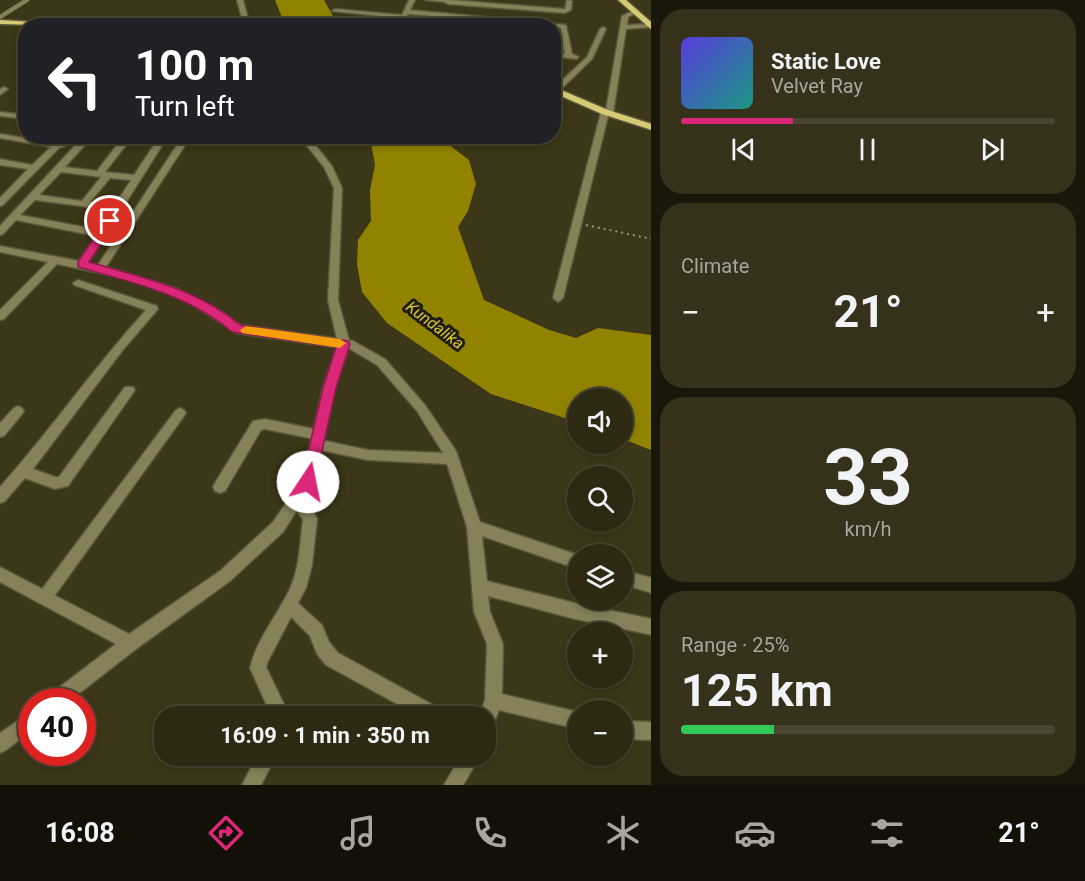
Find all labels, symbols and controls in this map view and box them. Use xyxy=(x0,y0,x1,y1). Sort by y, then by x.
text: 100 m xyxy=(135,41,254,90)
icon: left xyxy=(36,42,114,120)
text: Static Love xyxy=(771,49,881,74)
text: Velvet Ray xyxy=(771,74,863,98)
text: Turn left xyxy=(135,91,235,123)
icon: previous xyxy=(727,133,760,166)
icon: pause xyxy=(851,133,884,166)
icon: next xyxy=(976,133,1009,166)
pin xyxy=(84,195,135,246)
icon: arrive xyxy=(93,204,126,237)
text: Climate xyxy=(681,254,749,278)
text: 21° xyxy=(833,285,903,338)
text: − xyxy=(681,293,700,332)
text: + xyxy=(1036,293,1055,332)
water label: Kundalika xyxy=(402,297,468,353)
map controls xyxy=(567,388,633,766)
button: sound xyxy=(567,388,633,454)
text: 33 xyxy=(823,432,913,523)
position arrow xyxy=(276,450,340,514)
button: search xyxy=(567,466,633,532)
text: km/h xyxy=(845,517,891,541)
button: layers xyxy=(567,544,633,610)
button: + xyxy=(567,622,633,688)
text: Range · 25% xyxy=(681,633,789,657)
text: 125 km xyxy=(681,664,833,717)
speed limit sign: 40 xyxy=(18,688,96,766)
button: − xyxy=(567,700,633,766)
text: 16:09 · 1 min · 350 m xyxy=(220,723,430,748)
icon: directions xyxy=(205,812,247,854)
icon: music xyxy=(337,812,379,854)
icon: phone xyxy=(469,812,511,854)
icon: climate xyxy=(602,812,644,854)
icon: car xyxy=(734,812,776,854)
icon: filters xyxy=(866,812,908,854)
text: 16:08 xyxy=(45,817,115,849)
text: 21° xyxy=(998,817,1040,849)

